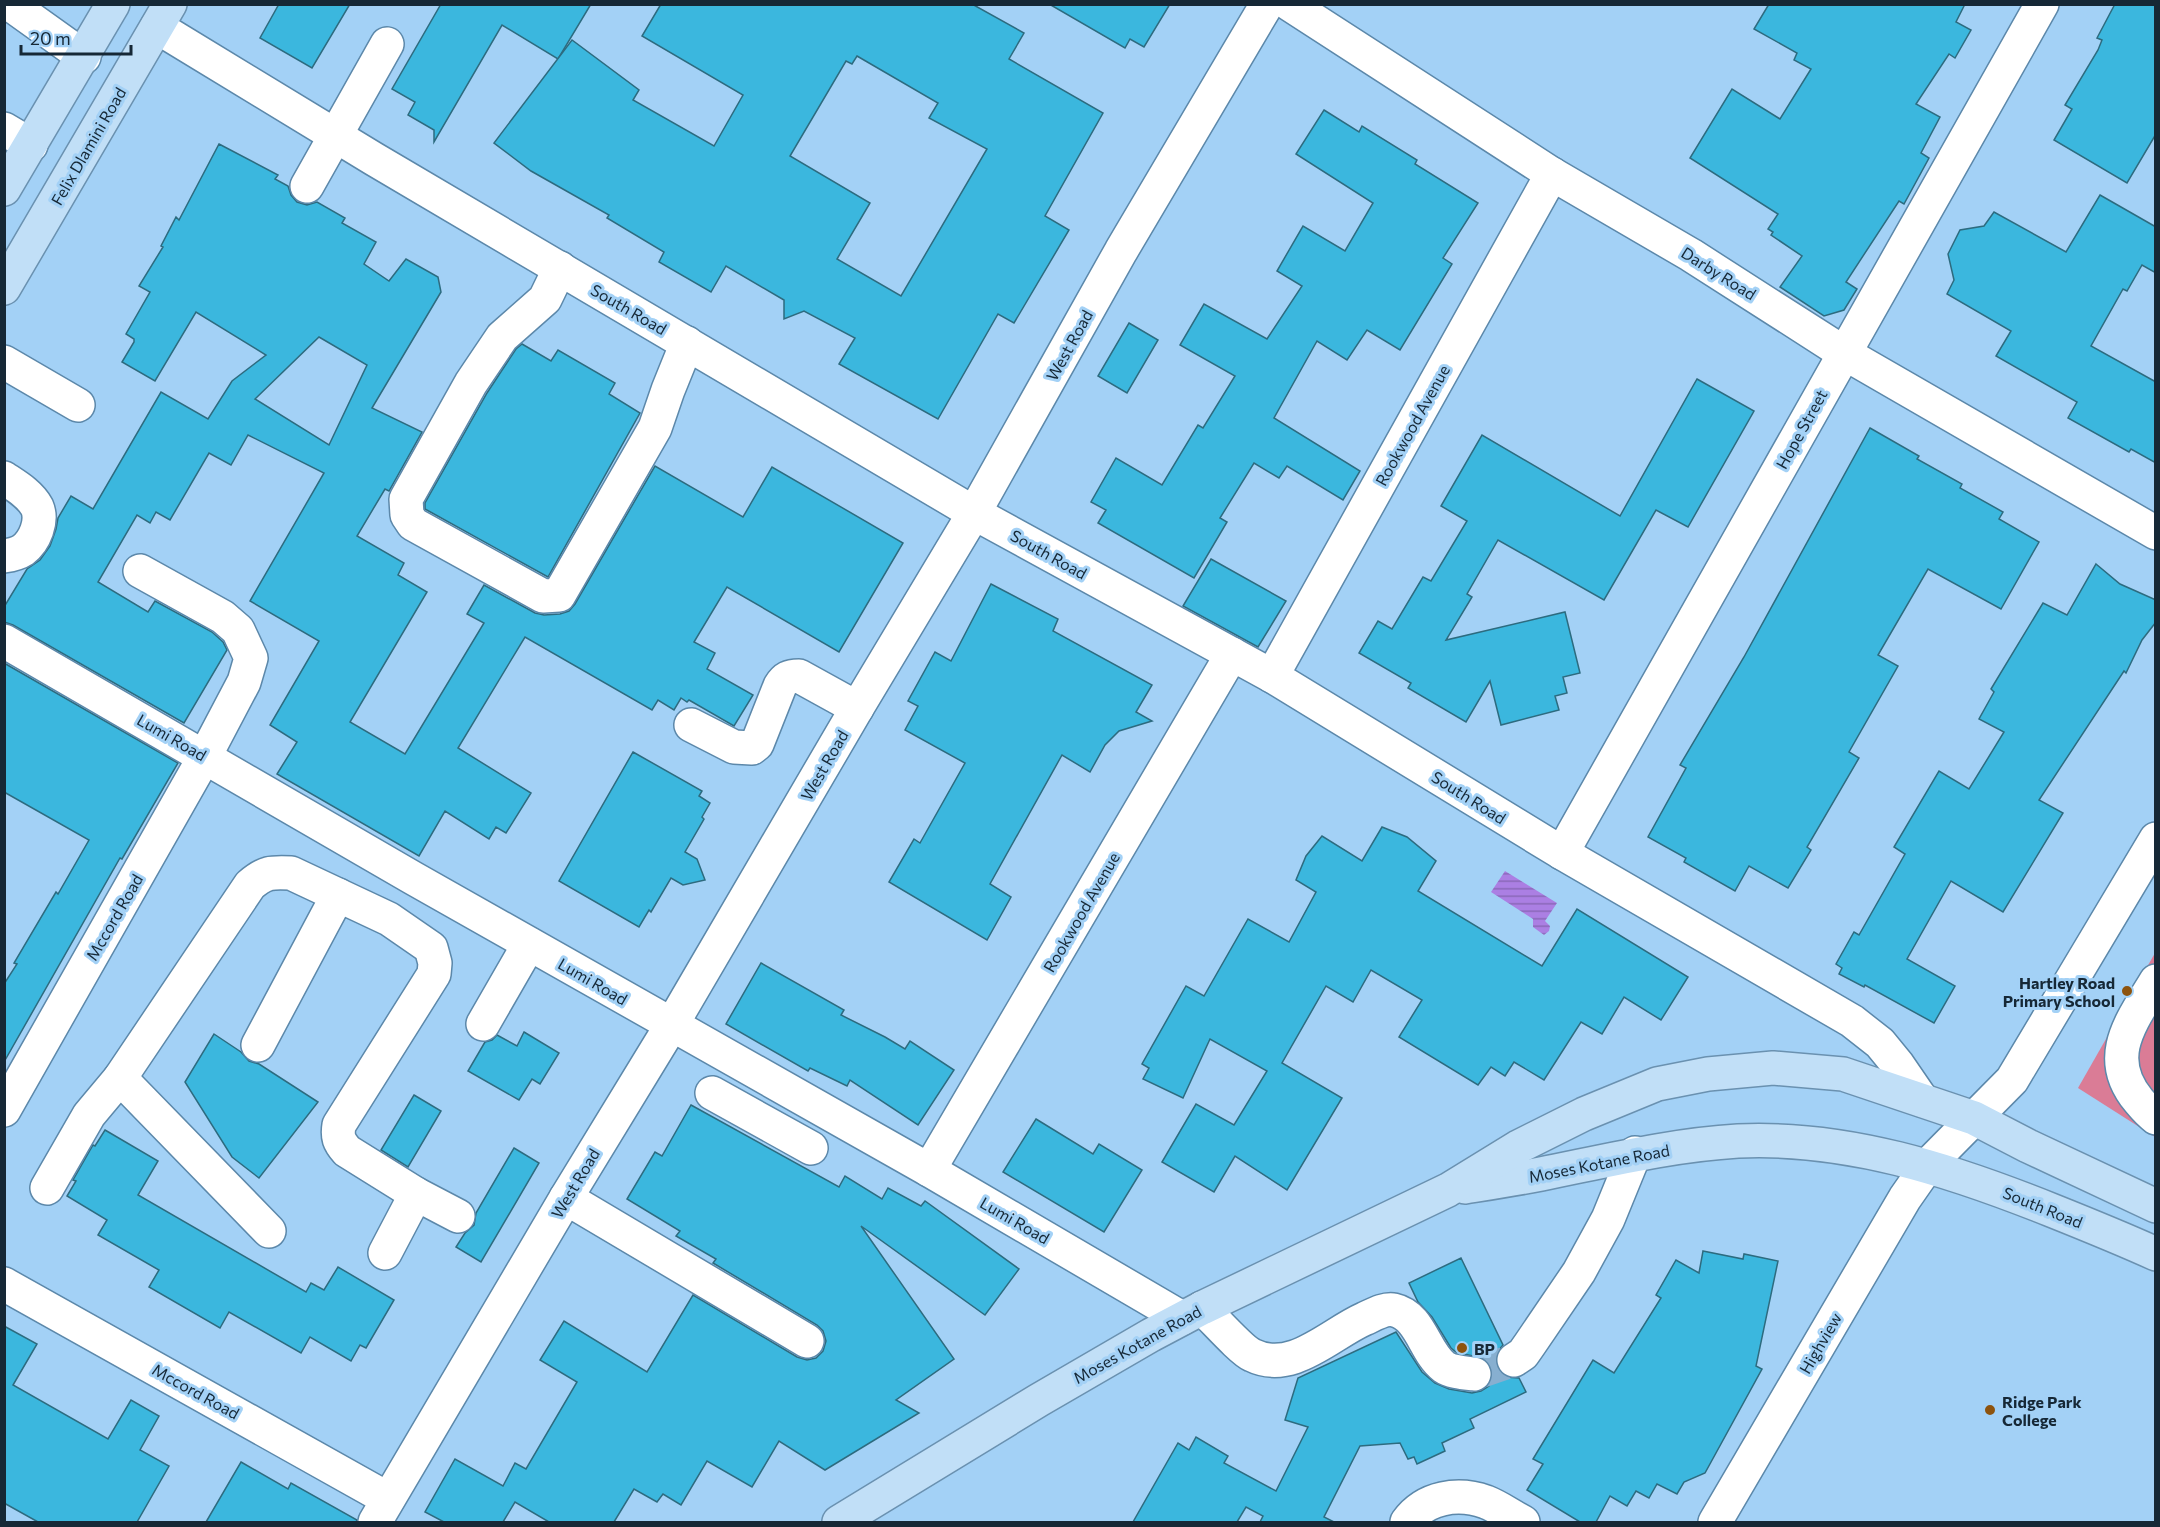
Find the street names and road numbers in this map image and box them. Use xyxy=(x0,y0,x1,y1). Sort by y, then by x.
street label: Felix Dlamini Road xyxy=(47,84,129,208)
street label: Darby Road xyxy=(1678,243,1760,303)
street label: South Road xyxy=(588,280,670,338)
street label: West Road xyxy=(1042,306,1096,384)
street label: Rookwood Avenue xyxy=(1371,361,1453,489)
street label: Hope Street xyxy=(1771,386,1831,472)
street label: South Road xyxy=(1008,525,1090,583)
street label: Lumi Road xyxy=(134,710,210,764)
street label: West Road xyxy=(796,727,852,803)
street label: South Road xyxy=(1428,767,1510,827)
street label: Rookwood Avenue xyxy=(1039,849,1123,975)
street label: Mccord Road xyxy=(82,870,146,964)
street label: Lumi Road xyxy=(555,954,631,1008)
street label: Moses Kotane Road xyxy=(1527,1140,1671,1186)
street label: West Road xyxy=(547,1145,603,1221)
street label: South Road xyxy=(2000,1182,2086,1232)
street label: Lumi Road xyxy=(977,1193,1053,1247)
street label: Moses Kotane Road xyxy=(1070,1301,1204,1387)
street label: Highview xyxy=(1795,1309,1845,1377)
street label: Mccord Road xyxy=(149,1359,243,1423)

